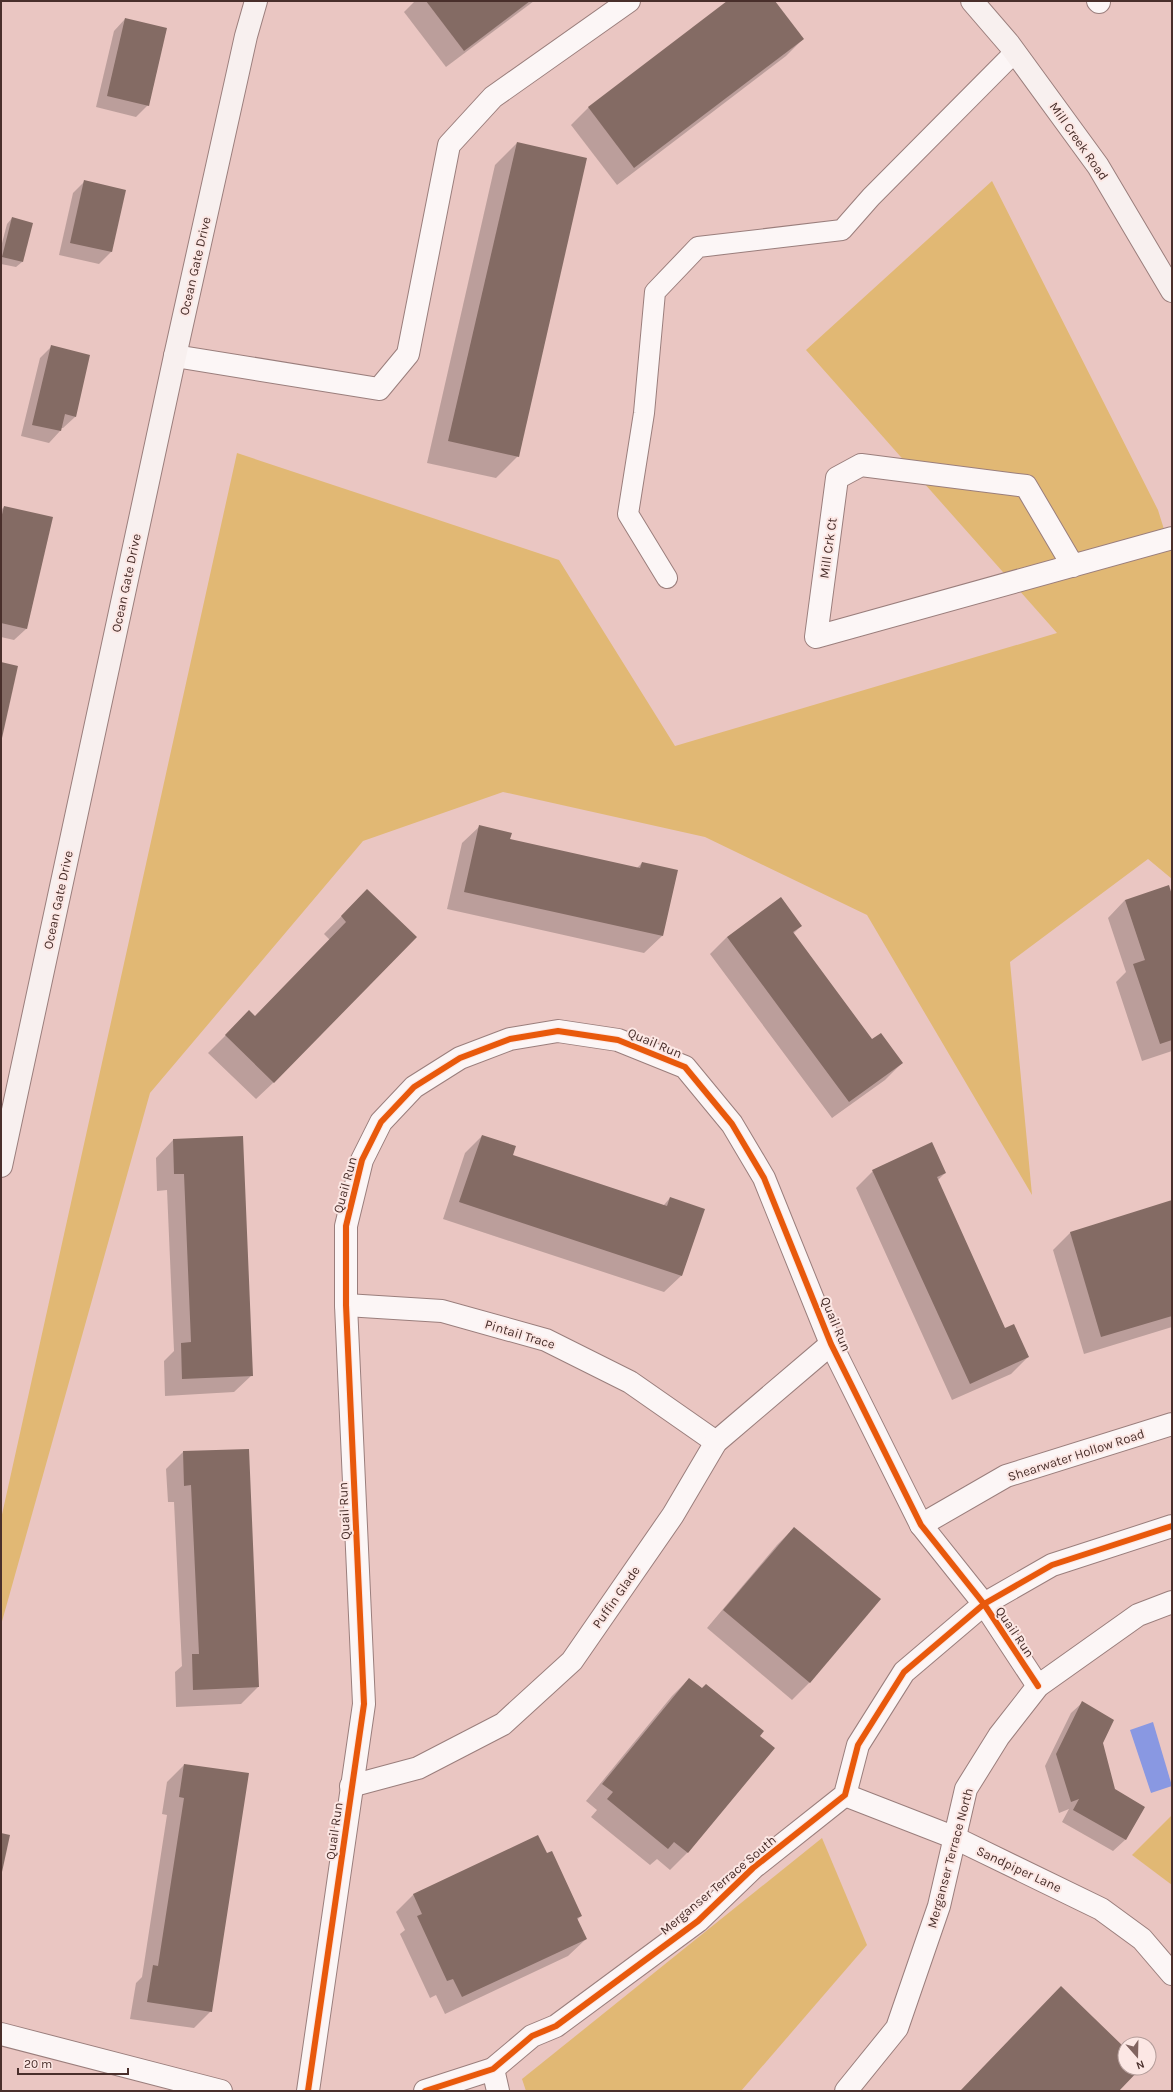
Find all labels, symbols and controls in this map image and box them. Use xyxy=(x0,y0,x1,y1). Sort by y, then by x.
street label: Mill Creek Road xyxy=(1047,99,1111,183)
street label: Ocean Gate Drive xyxy=(176,215,214,317)
street label: Mill Crk Ct xyxy=(816,517,840,579)
street label: Ocean Gate Drive xyxy=(108,532,144,634)
street label: Ocean Gate Drive xyxy=(40,849,76,951)
street label: Quail Run xyxy=(625,1025,685,1061)
street label: Quail Run xyxy=(330,1155,360,1215)
street label: Quail Run xyxy=(818,1294,854,1354)
street label: Pintail Trace xyxy=(483,1316,557,1352)
street label: Shearwater Hollow Road xyxy=(1006,1426,1146,1484)
street label: Quail Run xyxy=(335,1482,353,1540)
street label: Puffin Glade xyxy=(589,1563,643,1631)
street label: Quail Run xyxy=(993,1604,1037,1660)
street label: Merganser Terrace North xyxy=(924,1786,976,1930)
street label: Quail Run xyxy=(323,1801,345,1861)
street label: Merganser Terrace South xyxy=(657,1832,779,1938)
street label: Sandpiper Lane xyxy=(974,1843,1064,1895)
north arrow xyxy=(1117,2036,1157,2076)
scale bar xyxy=(18,2050,128,2076)
text: 20 m xyxy=(24,2057,52,2071)
text: N xyxy=(1134,2057,1146,2072)

